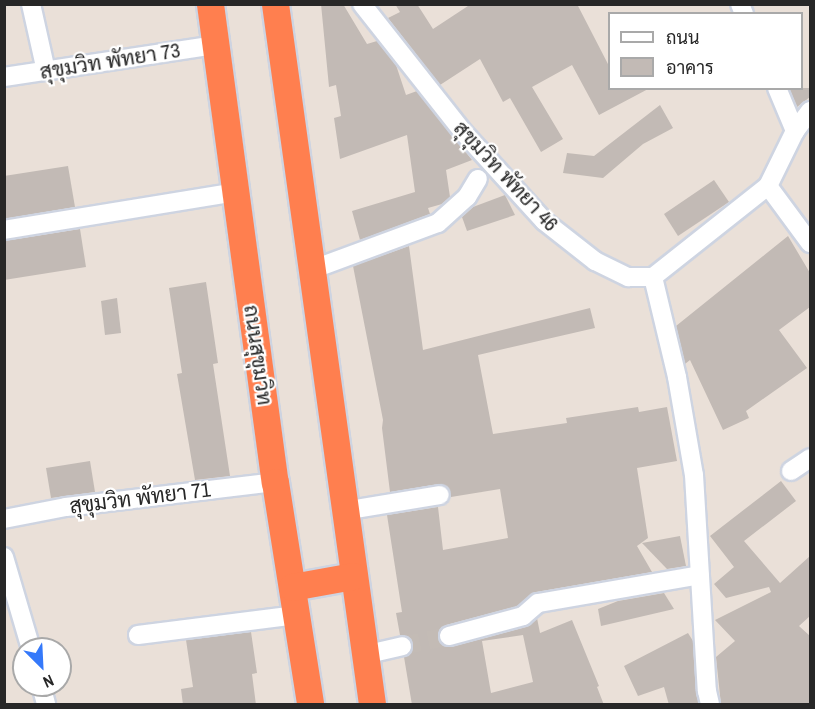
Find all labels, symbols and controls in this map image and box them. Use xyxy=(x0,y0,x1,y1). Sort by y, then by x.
legend xyxy=(608,12,803,90)
text: ถนน xyxy=(666,25,699,50)
street label: สุขุมวิท พัทยา 73 xyxy=(38,37,182,85)
text: อาคาร xyxy=(666,55,714,80)
street label: สุขุมวิท พัทยา 46 xyxy=(448,116,564,236)
street label: ถนนสุขุมวิท xyxy=(238,303,278,407)
street label: สุขุมวิท พัทยา 71 xyxy=(68,477,212,519)
north arrow xyxy=(12,637,72,697)
text: N xyxy=(40,670,57,694)

